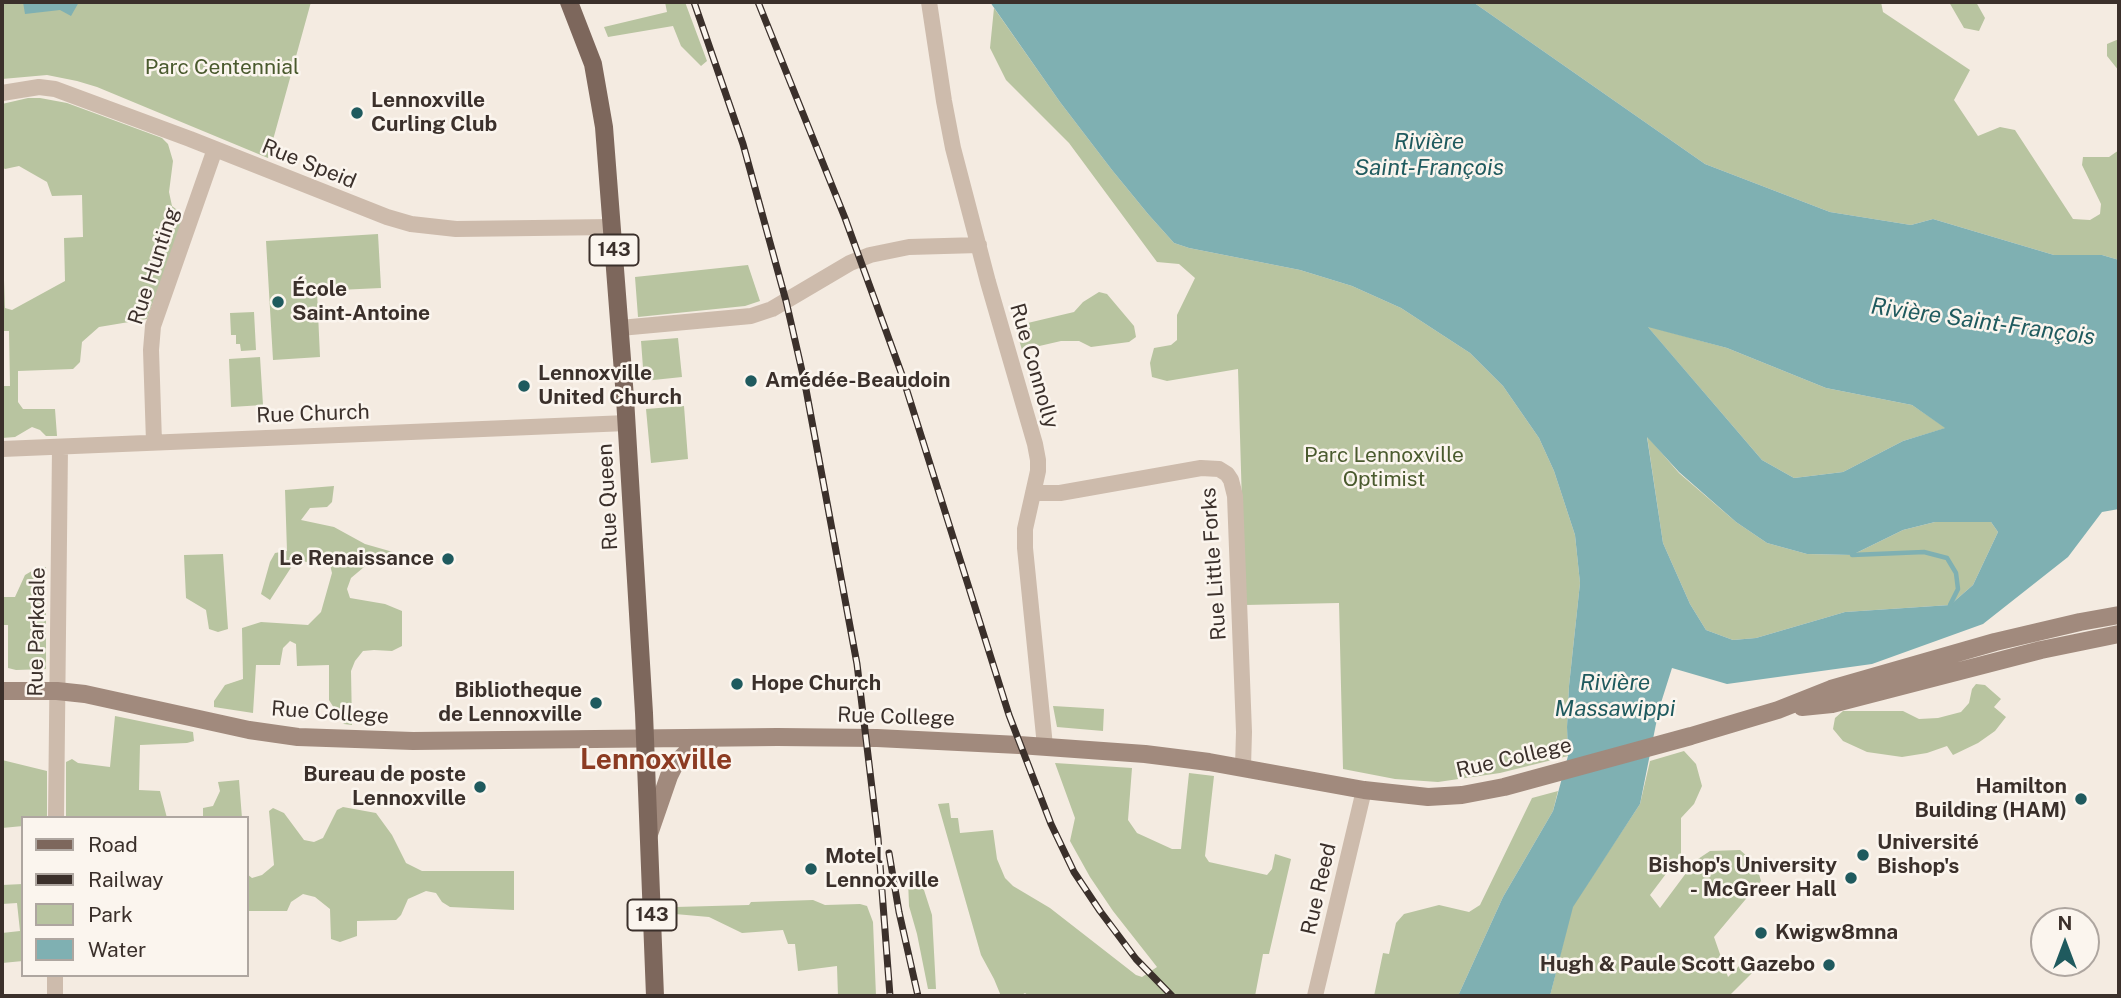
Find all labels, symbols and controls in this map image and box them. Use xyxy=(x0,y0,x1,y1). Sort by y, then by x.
park label: Parc Centennial xyxy=(145,55,299,81)
place label: Lennoxville Curling Club xyxy=(371,88,497,138)
marker: Lennoxville Curling Club xyxy=(349,105,365,121)
water label: Rivière Saint-François xyxy=(1354,128,1504,182)
street label: Rue Speid xyxy=(258,134,360,194)
street label: Rue Hunting xyxy=(123,204,185,328)
road number: 143 xyxy=(590,234,638,266)
place label: École Saint-Antoine xyxy=(292,277,430,327)
water label: Rivière Saint-François xyxy=(1869,293,2097,351)
marker: École Saint-Antoine xyxy=(270,294,286,310)
street label: Rue Connolly xyxy=(1004,301,1064,431)
place label: Lennoxville United Church xyxy=(538,361,682,411)
place label: Amédée-Beaudoin xyxy=(765,368,951,394)
marker: Amédée-Beaudoin xyxy=(743,373,759,389)
marker: Lennoxville United Church xyxy=(516,378,532,394)
street label: Rue Church xyxy=(256,399,370,429)
street label: Rue Queen xyxy=(593,443,623,551)
park label: Parc Lennoxville Optimist xyxy=(1304,443,1464,493)
street label: Rue Little Forks xyxy=(1196,487,1232,641)
place label: Le Renaissance xyxy=(279,546,434,572)
marker: Le Renaissance xyxy=(440,551,456,567)
street label: Rue Parkdale xyxy=(23,567,51,697)
water label: Rivière Massawippi xyxy=(1555,669,1675,723)
place label: Hope Church xyxy=(751,671,881,697)
marker: Hope Church xyxy=(729,676,745,692)
place label: Bibliotheque de Lennoxville xyxy=(438,678,582,728)
marker: Bibliotheque de Lennoxville xyxy=(588,695,604,711)
street label: Rue College xyxy=(270,696,390,730)
street label: Rue College xyxy=(837,702,955,732)
street label: Rue College xyxy=(1454,732,1574,784)
district label: Lennoxville xyxy=(580,743,732,777)
place label: Bureau de poste Lennoxville xyxy=(303,762,466,812)
place label: Hamilton Building (HAM) xyxy=(1914,774,2067,824)
marker: Bureau de poste Lennoxville xyxy=(472,779,488,795)
marker: Hamilton Building (HAM) xyxy=(2073,791,2089,807)
legend xyxy=(21,816,248,977)
place label: Université Bishop's xyxy=(1877,830,1979,880)
text: Road xyxy=(88,832,138,857)
street label: Rue Reed xyxy=(1296,841,1342,937)
place label: Motel Lennoxville xyxy=(825,844,939,894)
marker: Université Bishop's xyxy=(1855,847,1871,863)
place label: Bishop's University - McGreer Hall xyxy=(1648,853,1837,903)
marker: Motel Lennoxville xyxy=(803,861,819,877)
text: Railway xyxy=(88,867,164,892)
marker: Bishop's University - McGreer Hall xyxy=(1843,870,1859,886)
road number: 143 xyxy=(628,900,676,931)
text: Park xyxy=(88,902,133,927)
north arrow xyxy=(2030,907,2100,977)
text: N xyxy=(2058,912,2072,934)
place label: Kwigw8mna xyxy=(1775,920,1898,946)
marker: Kwigw8mna xyxy=(1753,925,1769,941)
text: Water xyxy=(88,937,146,962)
place label: Hugh & Paule Scott Gazebo xyxy=(1540,952,1815,978)
marker: Hugh & Paule Scott Gazebo xyxy=(1821,957,1837,973)

